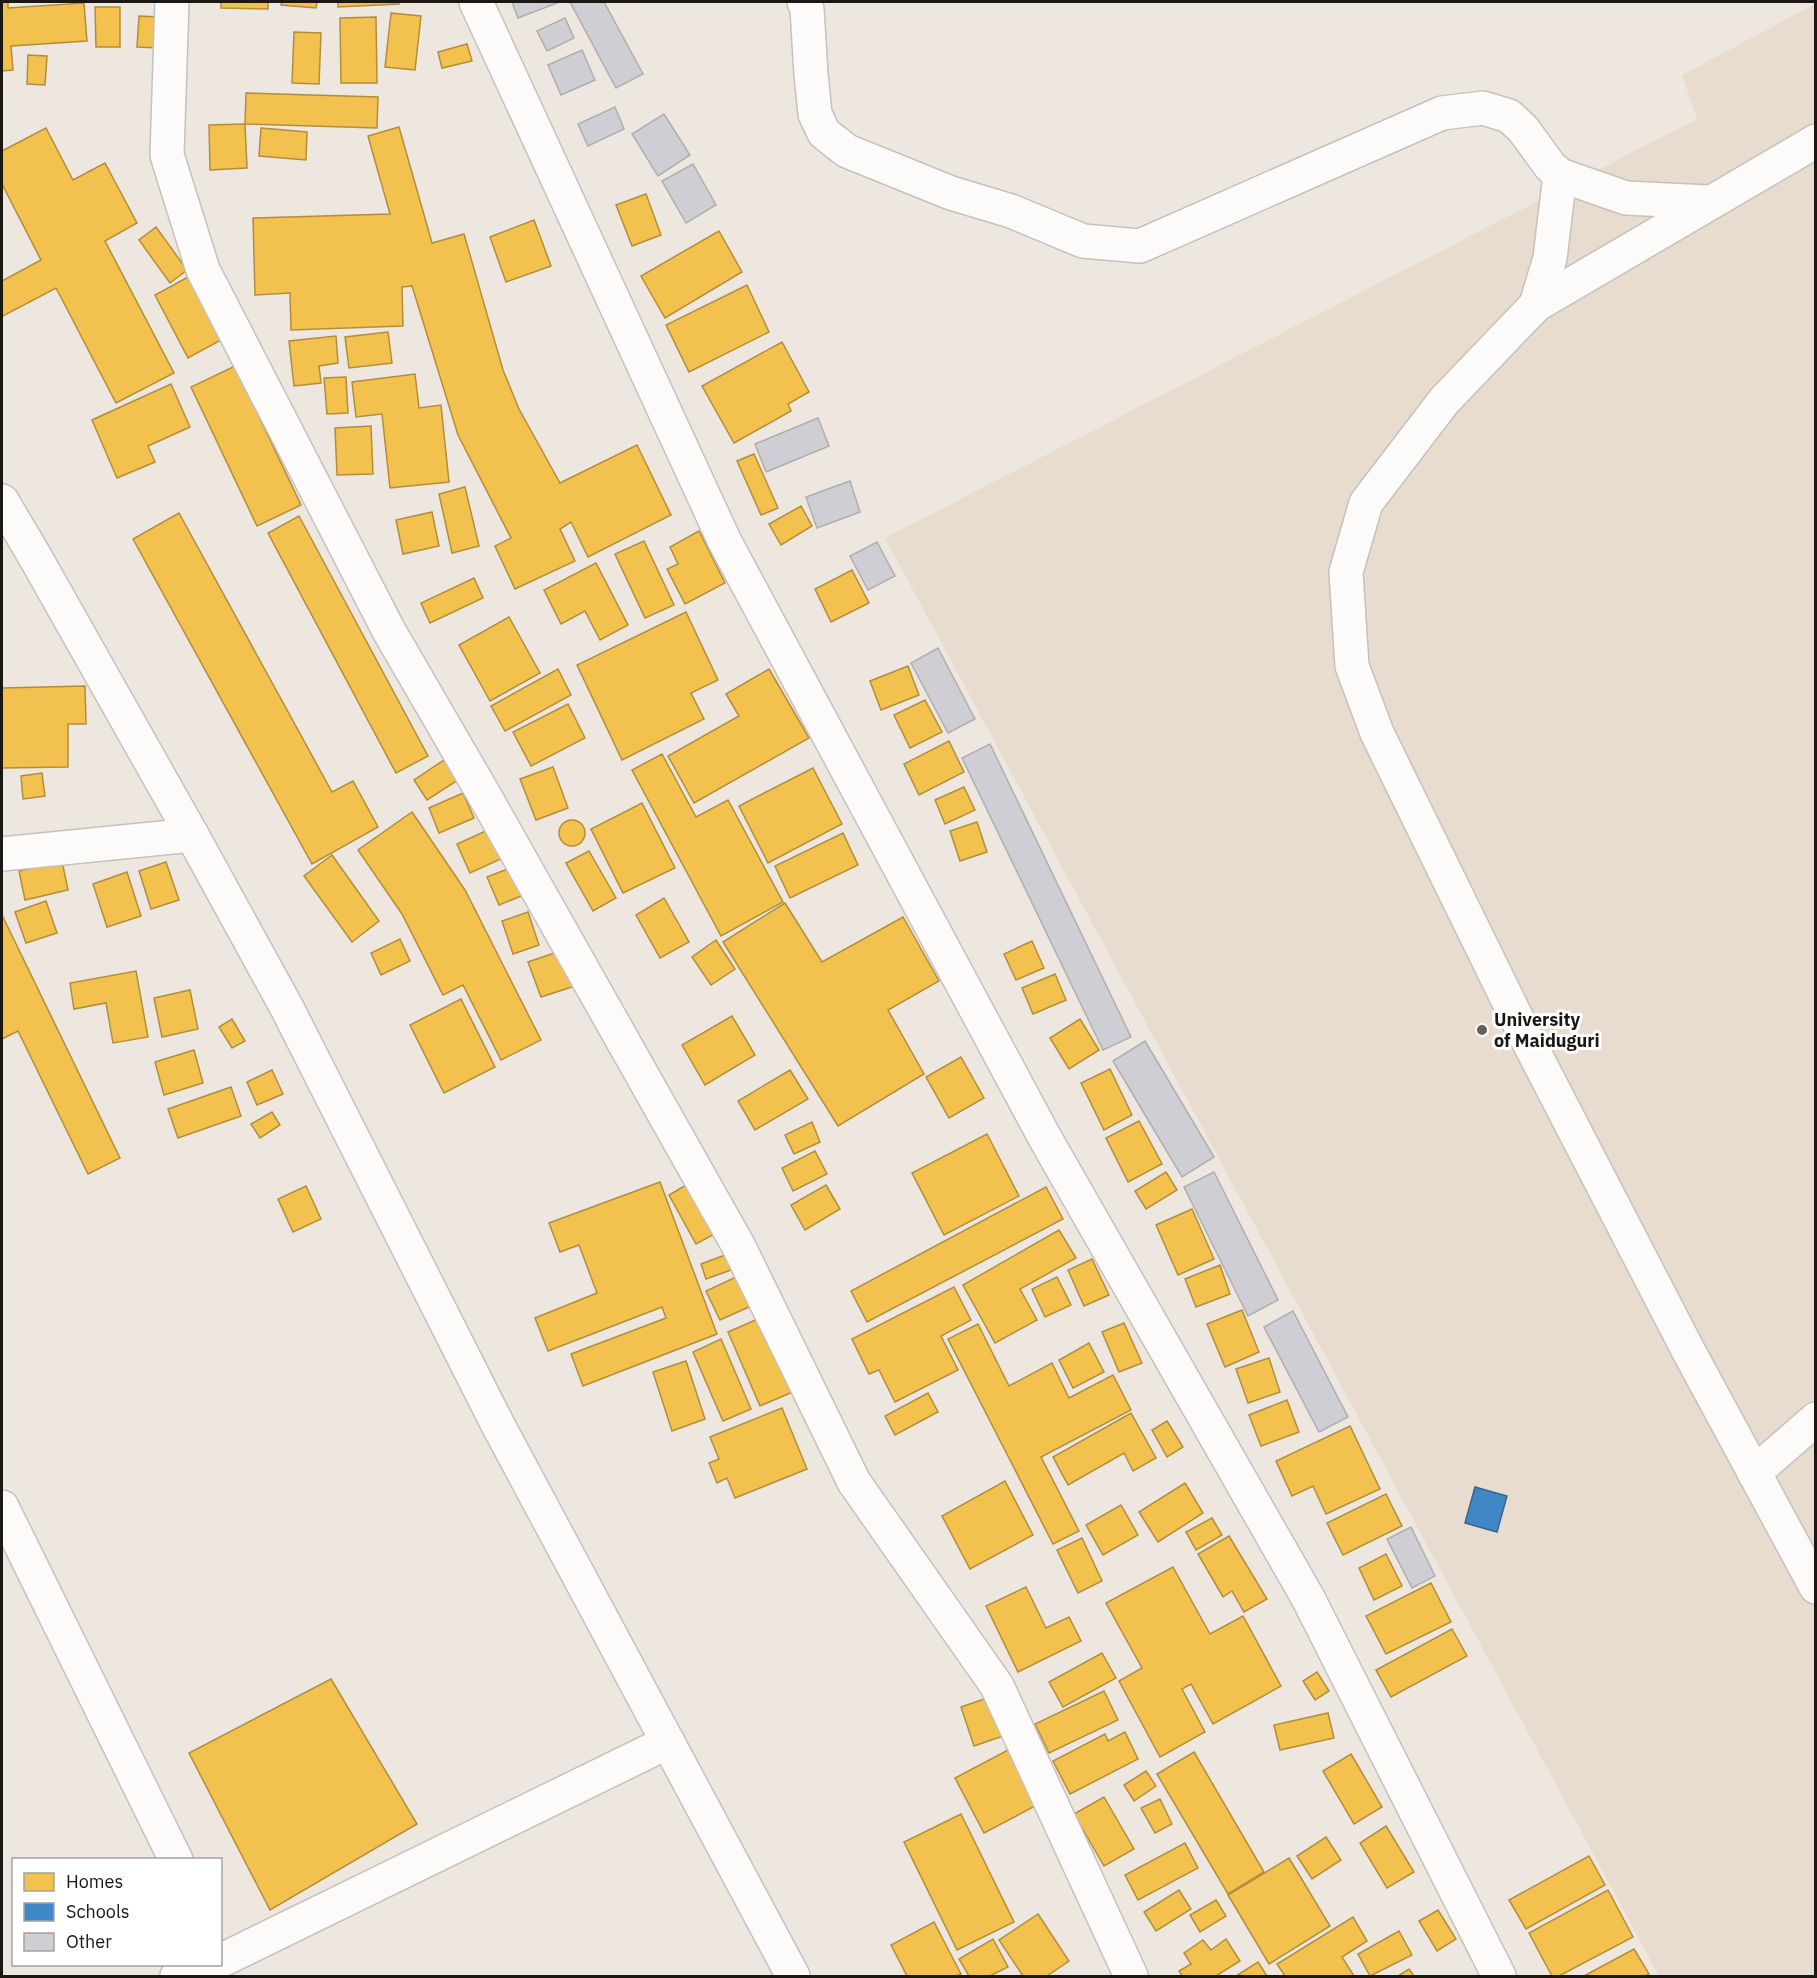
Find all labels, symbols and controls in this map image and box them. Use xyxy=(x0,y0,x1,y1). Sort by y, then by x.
place label: University of Maiduguri xyxy=(1494,1008,1600,1052)
marker: University of Maiduguri xyxy=(1475,1023,1489,1037)
legend xyxy=(12,1858,222,1966)
text: Homes xyxy=(66,1870,123,1893)
text: Schools xyxy=(66,1900,130,1923)
text: Other xyxy=(66,1930,112,1953)

